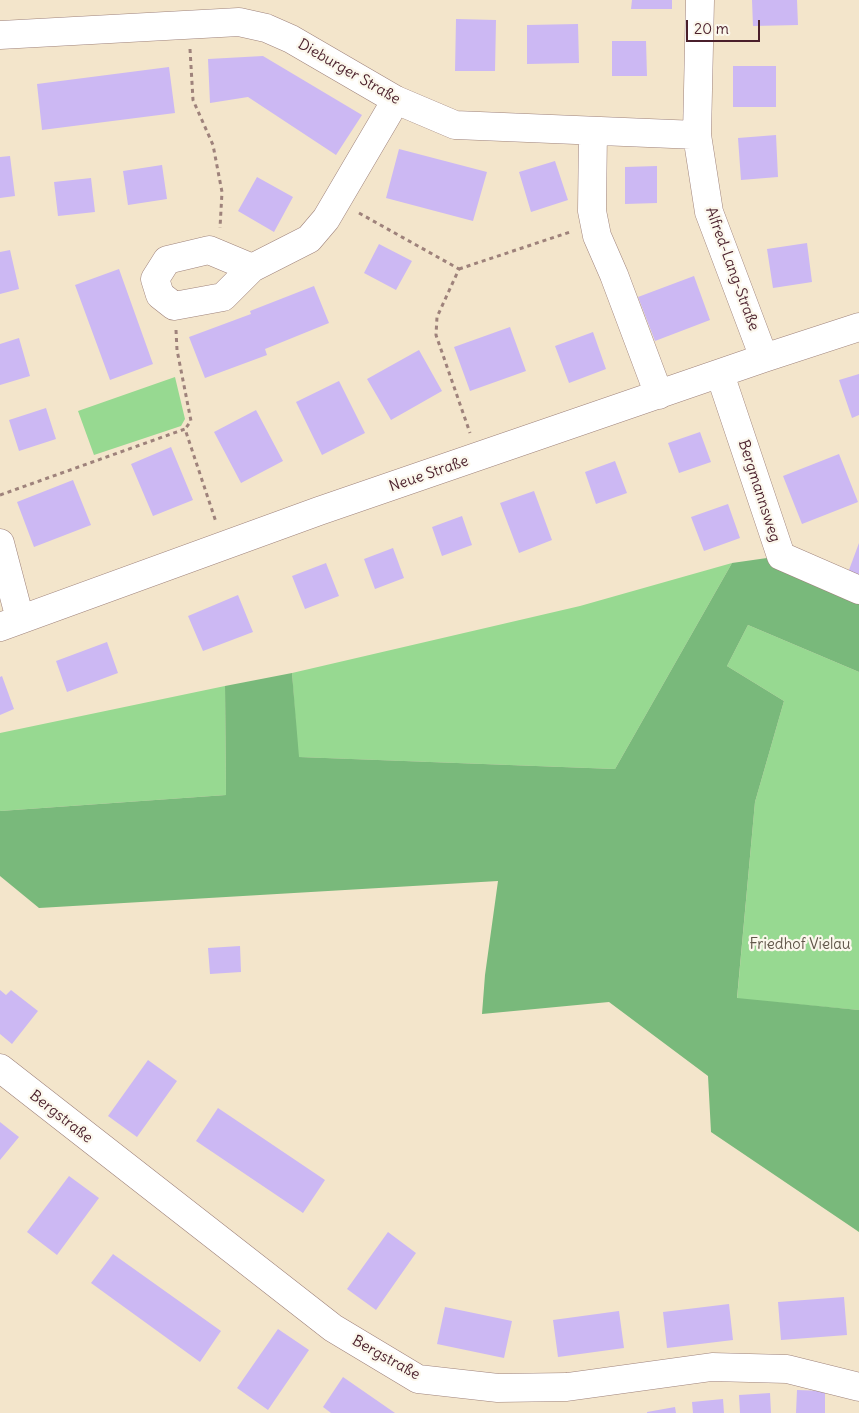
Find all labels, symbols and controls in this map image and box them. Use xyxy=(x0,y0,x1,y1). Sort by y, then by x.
scale bar xyxy=(689,10,763,42)
text: 20 m xyxy=(694,19,729,38)
street label: Dieburger Straße xyxy=(295,35,403,109)
street label: Alfred-Lang-Straße xyxy=(701,205,763,333)
street label: Bergmannsweg xyxy=(734,438,784,544)
street label: Neue Straße xyxy=(387,452,471,496)
park label: Friedhof Vielau xyxy=(749,936,851,954)
street label: Bergstraße xyxy=(26,1087,96,1147)
street label: Bergstraße xyxy=(349,1332,423,1384)

